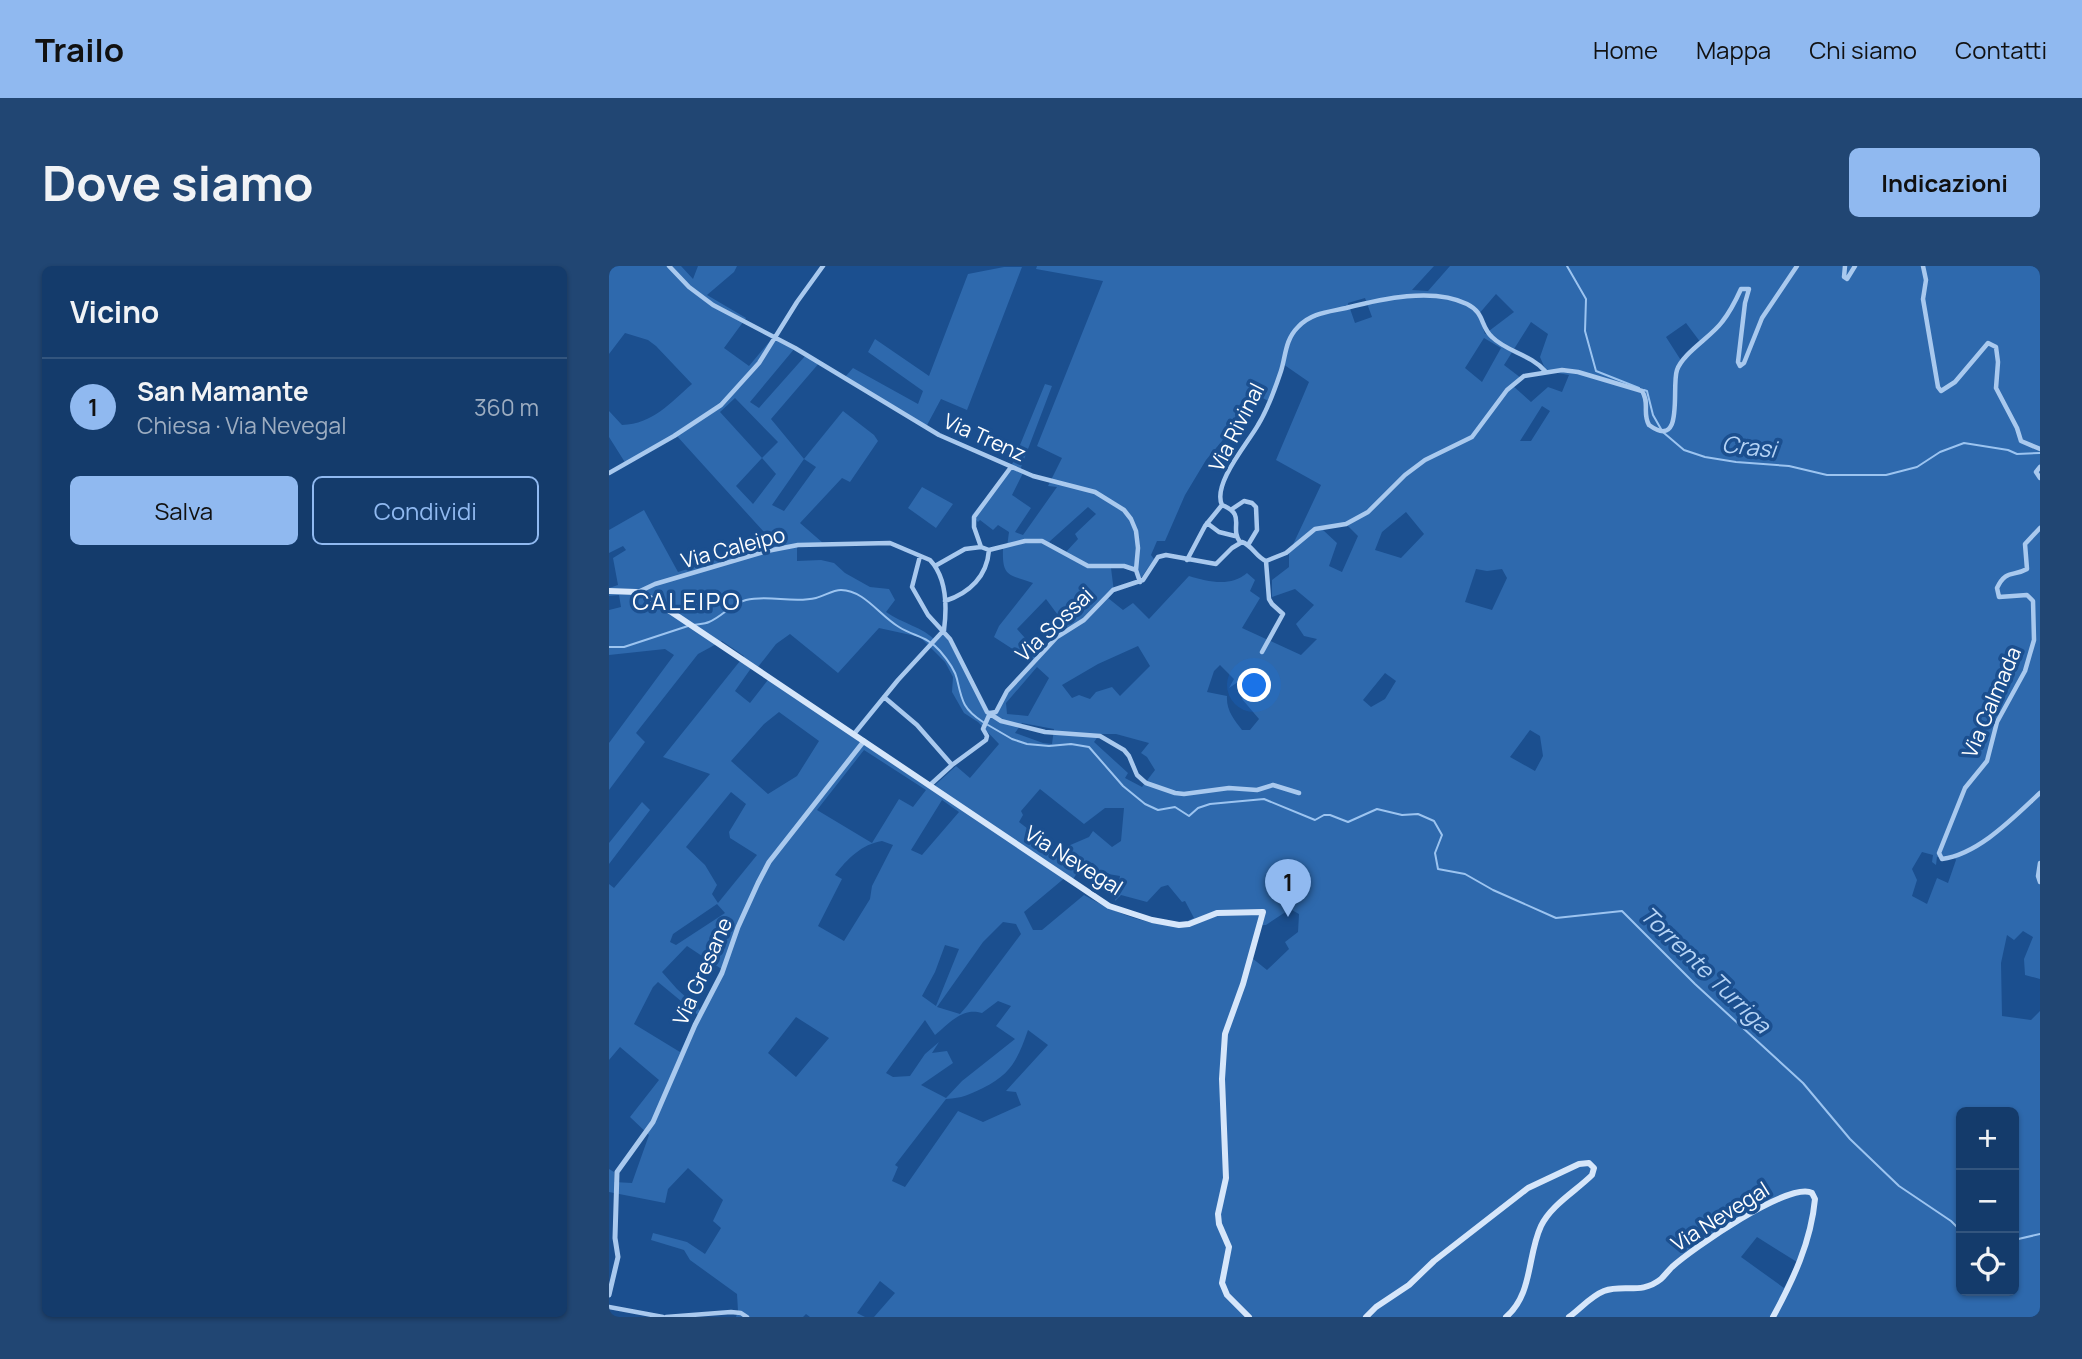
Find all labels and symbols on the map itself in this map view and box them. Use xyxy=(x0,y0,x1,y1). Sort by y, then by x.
street label: Via Rivinal xyxy=(1202,378,1270,476)
street label: Via Trenz xyxy=(939,406,1031,468)
water label: Crasi xyxy=(1720,427,1780,465)
street label: Via Caleipo xyxy=(678,520,788,574)
street label: Via Sossai xyxy=(1009,581,1099,667)
district label: CALEIPO xyxy=(632,584,742,617)
street label: Via Calmada xyxy=(1955,642,2027,762)
your location xyxy=(1237,668,1271,702)
street label: Via Nevegal xyxy=(1020,819,1128,901)
pin: 1 xyxy=(1265,859,1311,917)
water label: Torrente Turriga xyxy=(1634,898,1779,1040)
street label: Via Gresane xyxy=(666,913,738,1029)
street label: Via Nevegal xyxy=(1666,1175,1774,1257)

